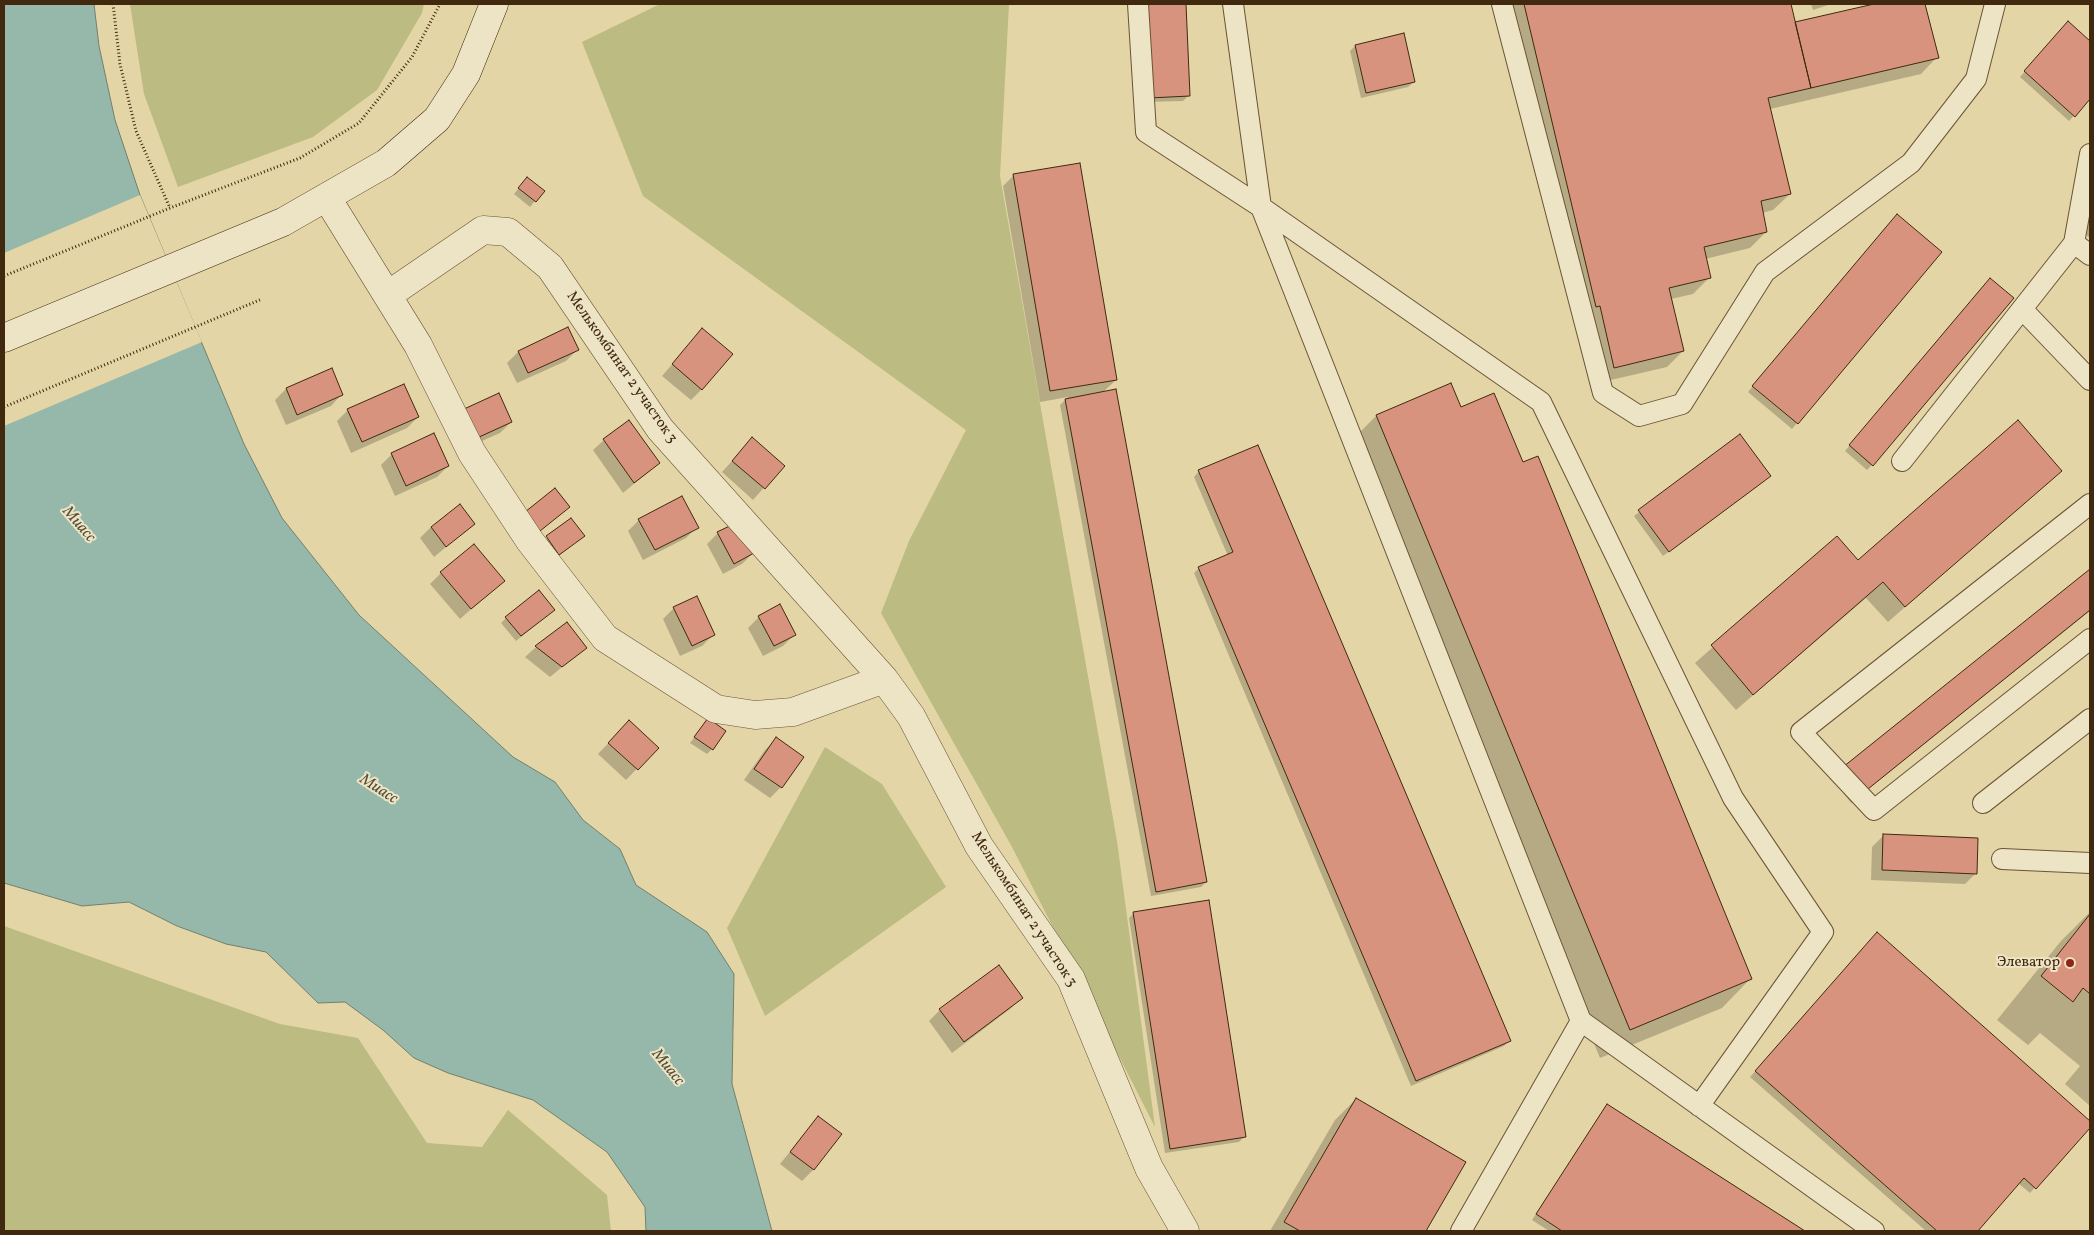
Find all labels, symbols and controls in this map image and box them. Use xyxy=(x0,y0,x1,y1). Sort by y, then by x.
street label: Мелькомбинат 2 участок 3 xyxy=(562,289,680,447)
water label: Миасс xyxy=(57,503,99,547)
water label: Миасс xyxy=(355,771,401,809)
street label: Мелькомбинат 2 участок 3 xyxy=(966,829,1080,991)
place label: Элеватор xyxy=(1997,954,2060,972)
marker: Элеватор xyxy=(2064,957,2076,969)
water label: Миасс xyxy=(646,1046,688,1090)

